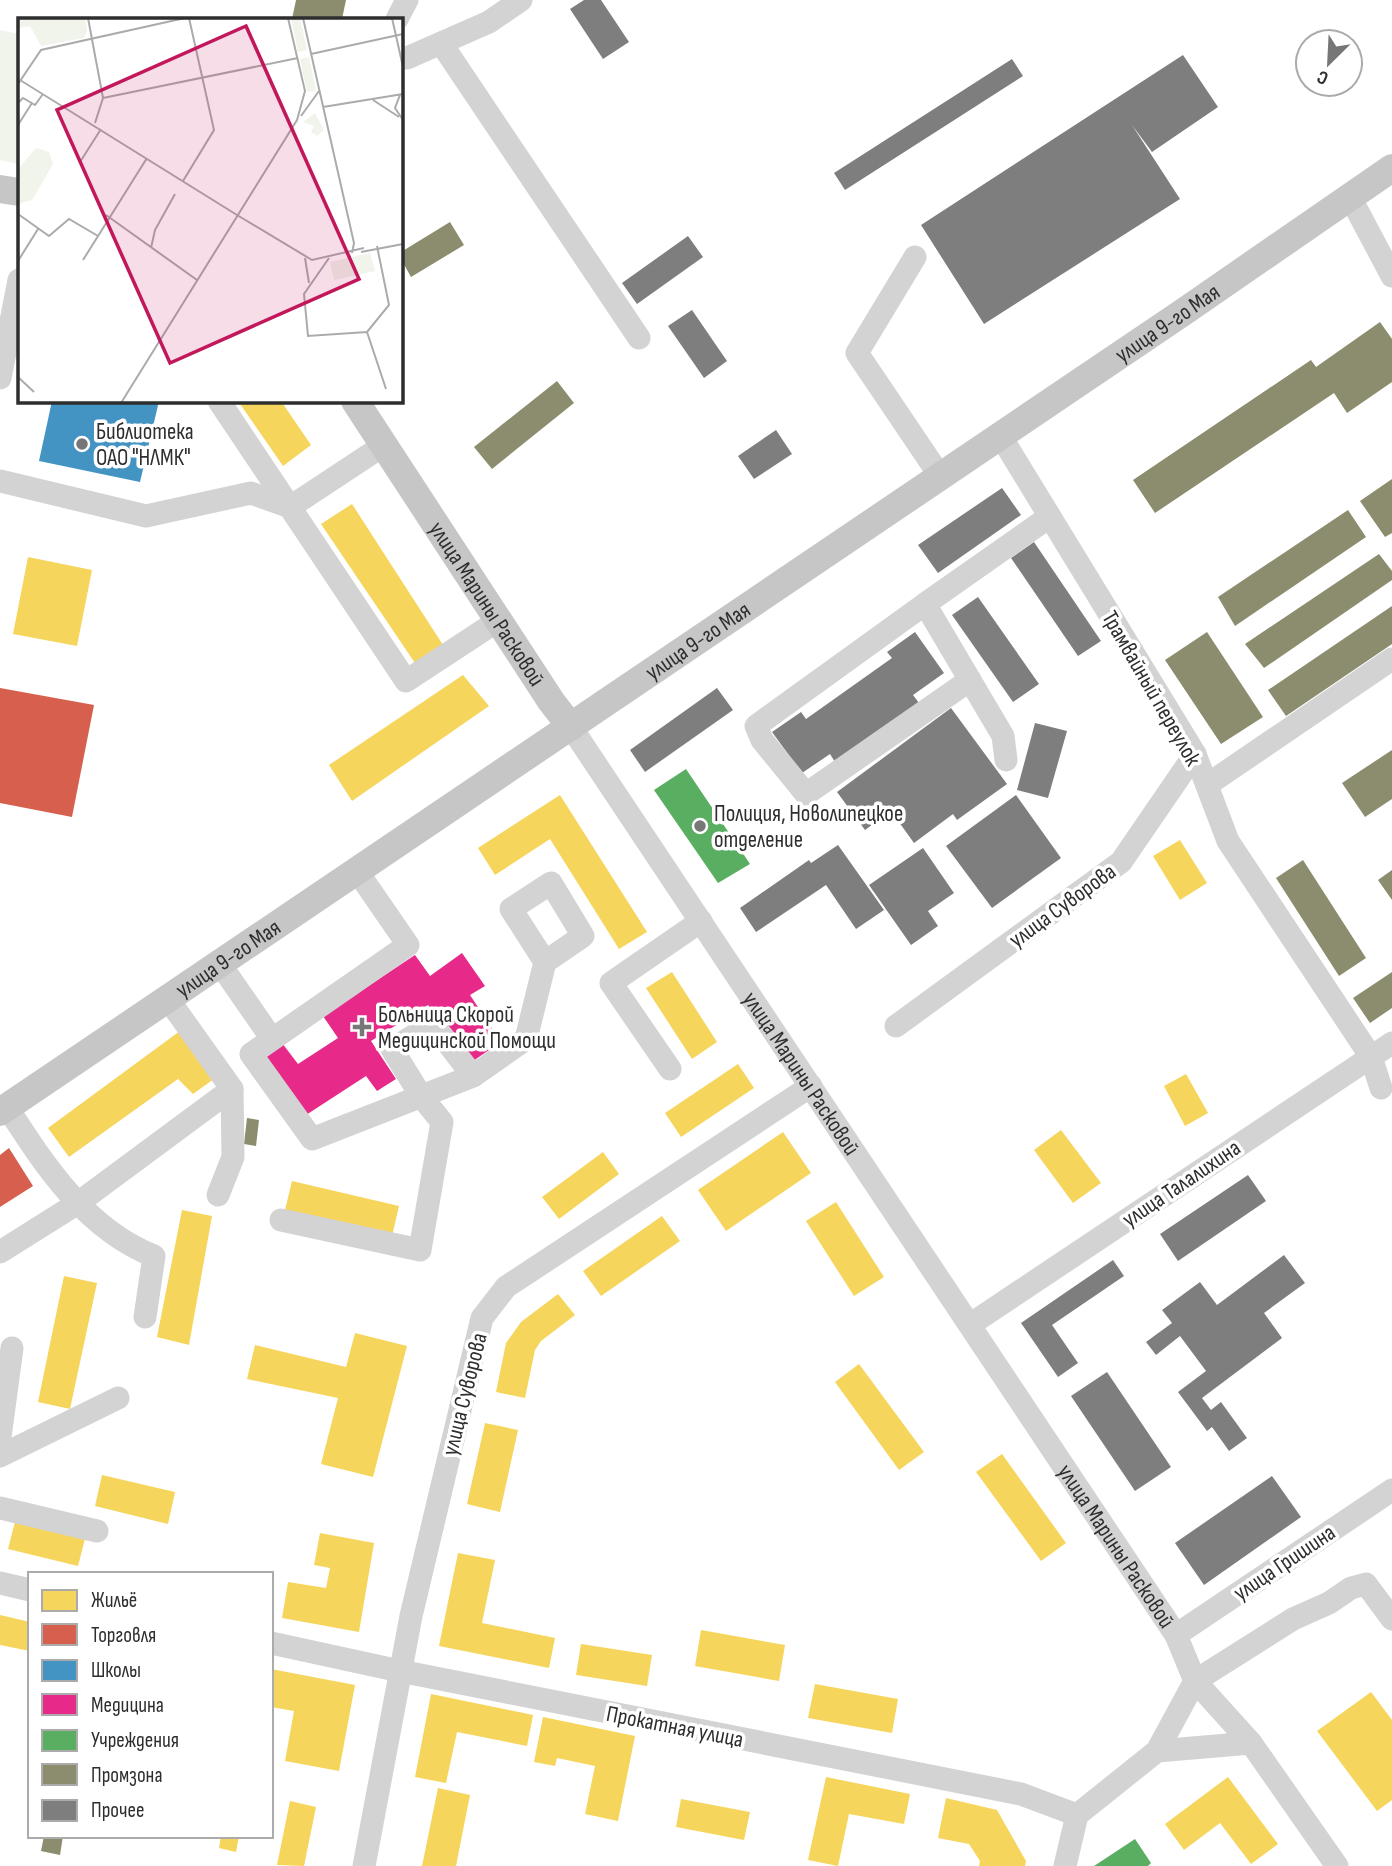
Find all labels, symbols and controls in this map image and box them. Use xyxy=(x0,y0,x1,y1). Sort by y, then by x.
inset map xyxy=(18,18,402,402)
north arrow xyxy=(1294,28,1364,98)
text: С xyxy=(1313,65,1332,90)
street label: улица 9-го Мая xyxy=(1110,278,1226,369)
place label: Библиотека ОАО "НЛМК" xyxy=(96,418,194,472)
marker: Библиотека ОАО "НЛМК" xyxy=(74,436,90,452)
street label: улица Марины Расковой xyxy=(423,517,550,692)
street label: улица 9-го Мая xyxy=(640,596,756,687)
street label: Трамвайный переулок xyxy=(1095,606,1207,771)
place label: Полиция, Новолипецкое отделение xyxy=(714,800,903,854)
marker: Полиция, Новолипецкое отделение xyxy=(692,818,708,834)
street label: улица Суворова xyxy=(1004,858,1121,954)
street label: улица 9-го Мая xyxy=(171,913,286,1004)
street label: улица Марины Расковой xyxy=(736,987,865,1161)
place label: Больница Скорой Медицинской Помощи xyxy=(378,1001,556,1055)
marker: Больница Скорой Медицинской Помощи xyxy=(352,1017,372,1037)
street label: улица Талалихина xyxy=(1117,1134,1246,1234)
street label: улица Суворова xyxy=(436,1330,494,1458)
street label: улица Марины Расковой xyxy=(1051,1459,1180,1634)
street label: улица Гришина xyxy=(1228,1519,1341,1607)
legend xyxy=(28,1572,273,1838)
text: Жильё xyxy=(91,1588,137,1613)
text: Торговля xyxy=(91,1623,156,1648)
text: Школы xyxy=(91,1658,141,1683)
text: Медицина xyxy=(91,1693,164,1718)
street label: Прокатная улица xyxy=(604,1700,746,1754)
text: Учреждения xyxy=(91,1728,179,1753)
text: Промзона xyxy=(91,1763,162,1788)
text: Прочее xyxy=(91,1798,144,1823)

